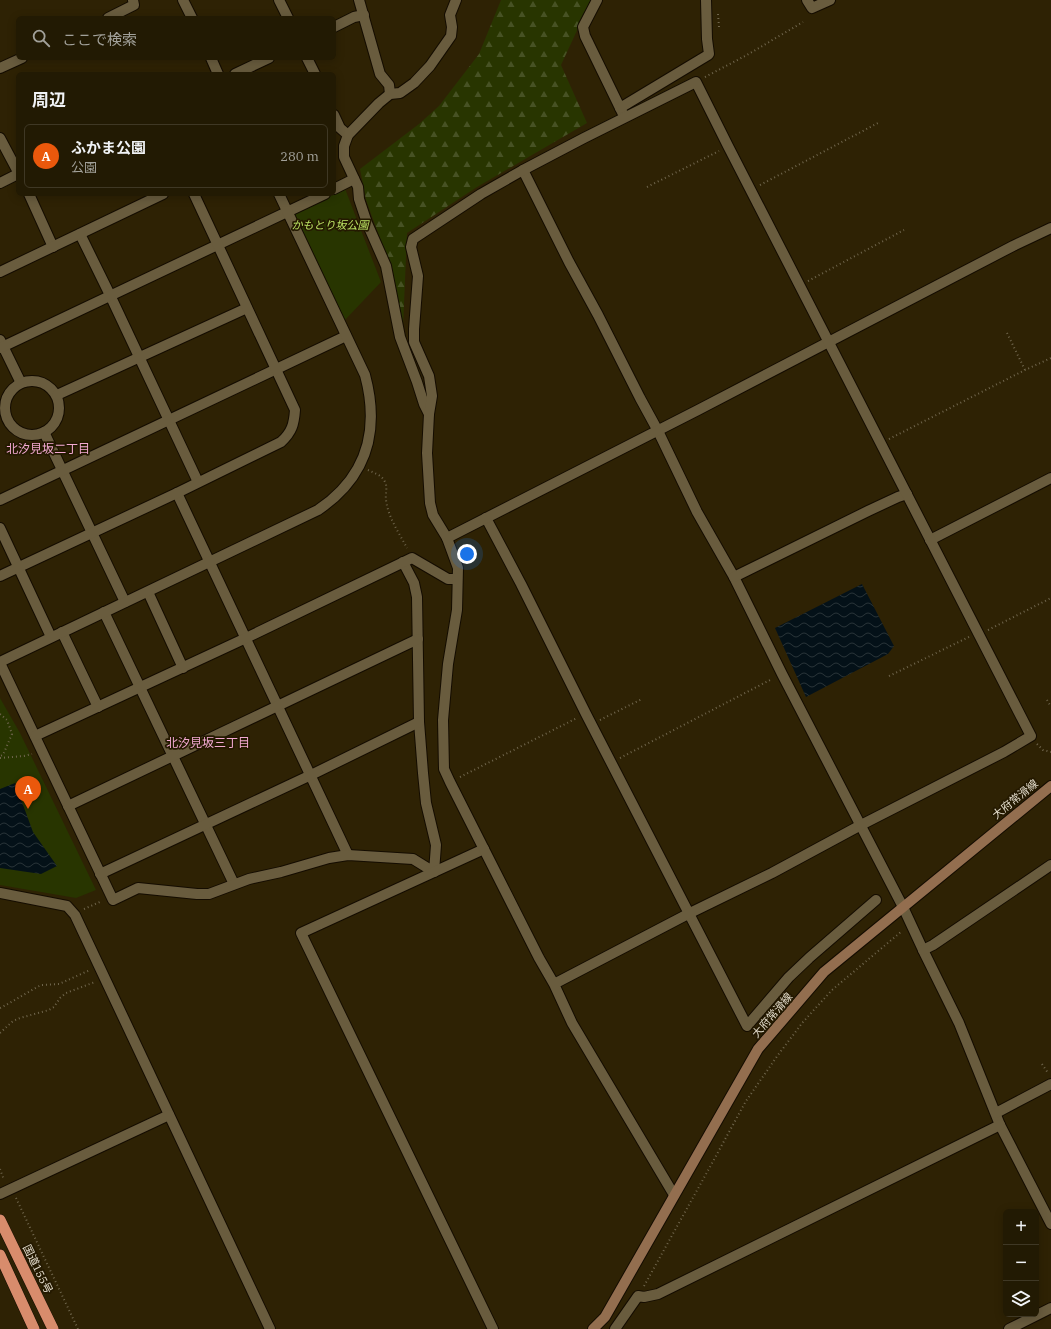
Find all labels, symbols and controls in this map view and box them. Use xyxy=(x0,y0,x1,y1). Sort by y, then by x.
search box xyxy=(16,16,336,60)
icon: search xyxy=(30,27,52,49)
text: ここで検索 xyxy=(62,30,137,49)
text: 周辺 xyxy=(32,89,66,111)
text: ふかま公園 xyxy=(71,138,146,157)
text: A xyxy=(41,148,51,165)
text: 280 m xyxy=(280,148,319,165)
text: 公園 xyxy=(71,159,97,176)
park label: かもとり坂公園 xyxy=(292,218,370,232)
district label: 北汐見坂二丁目 xyxy=(6,441,90,456)
your location xyxy=(457,544,477,564)
district label: 北汐見坂三丁目 xyxy=(166,735,250,750)
pin: A xyxy=(15,776,41,809)
street label: 大府常滑線 xyxy=(989,776,1041,822)
street label: 大府常滑線 xyxy=(749,990,795,1040)
map controls xyxy=(1003,1209,1039,1317)
button: + xyxy=(1003,1209,1039,1245)
street label: 国道155号 xyxy=(20,1242,56,1296)
button: − xyxy=(1003,1245,1039,1281)
button: layers xyxy=(1003,1281,1039,1317)

